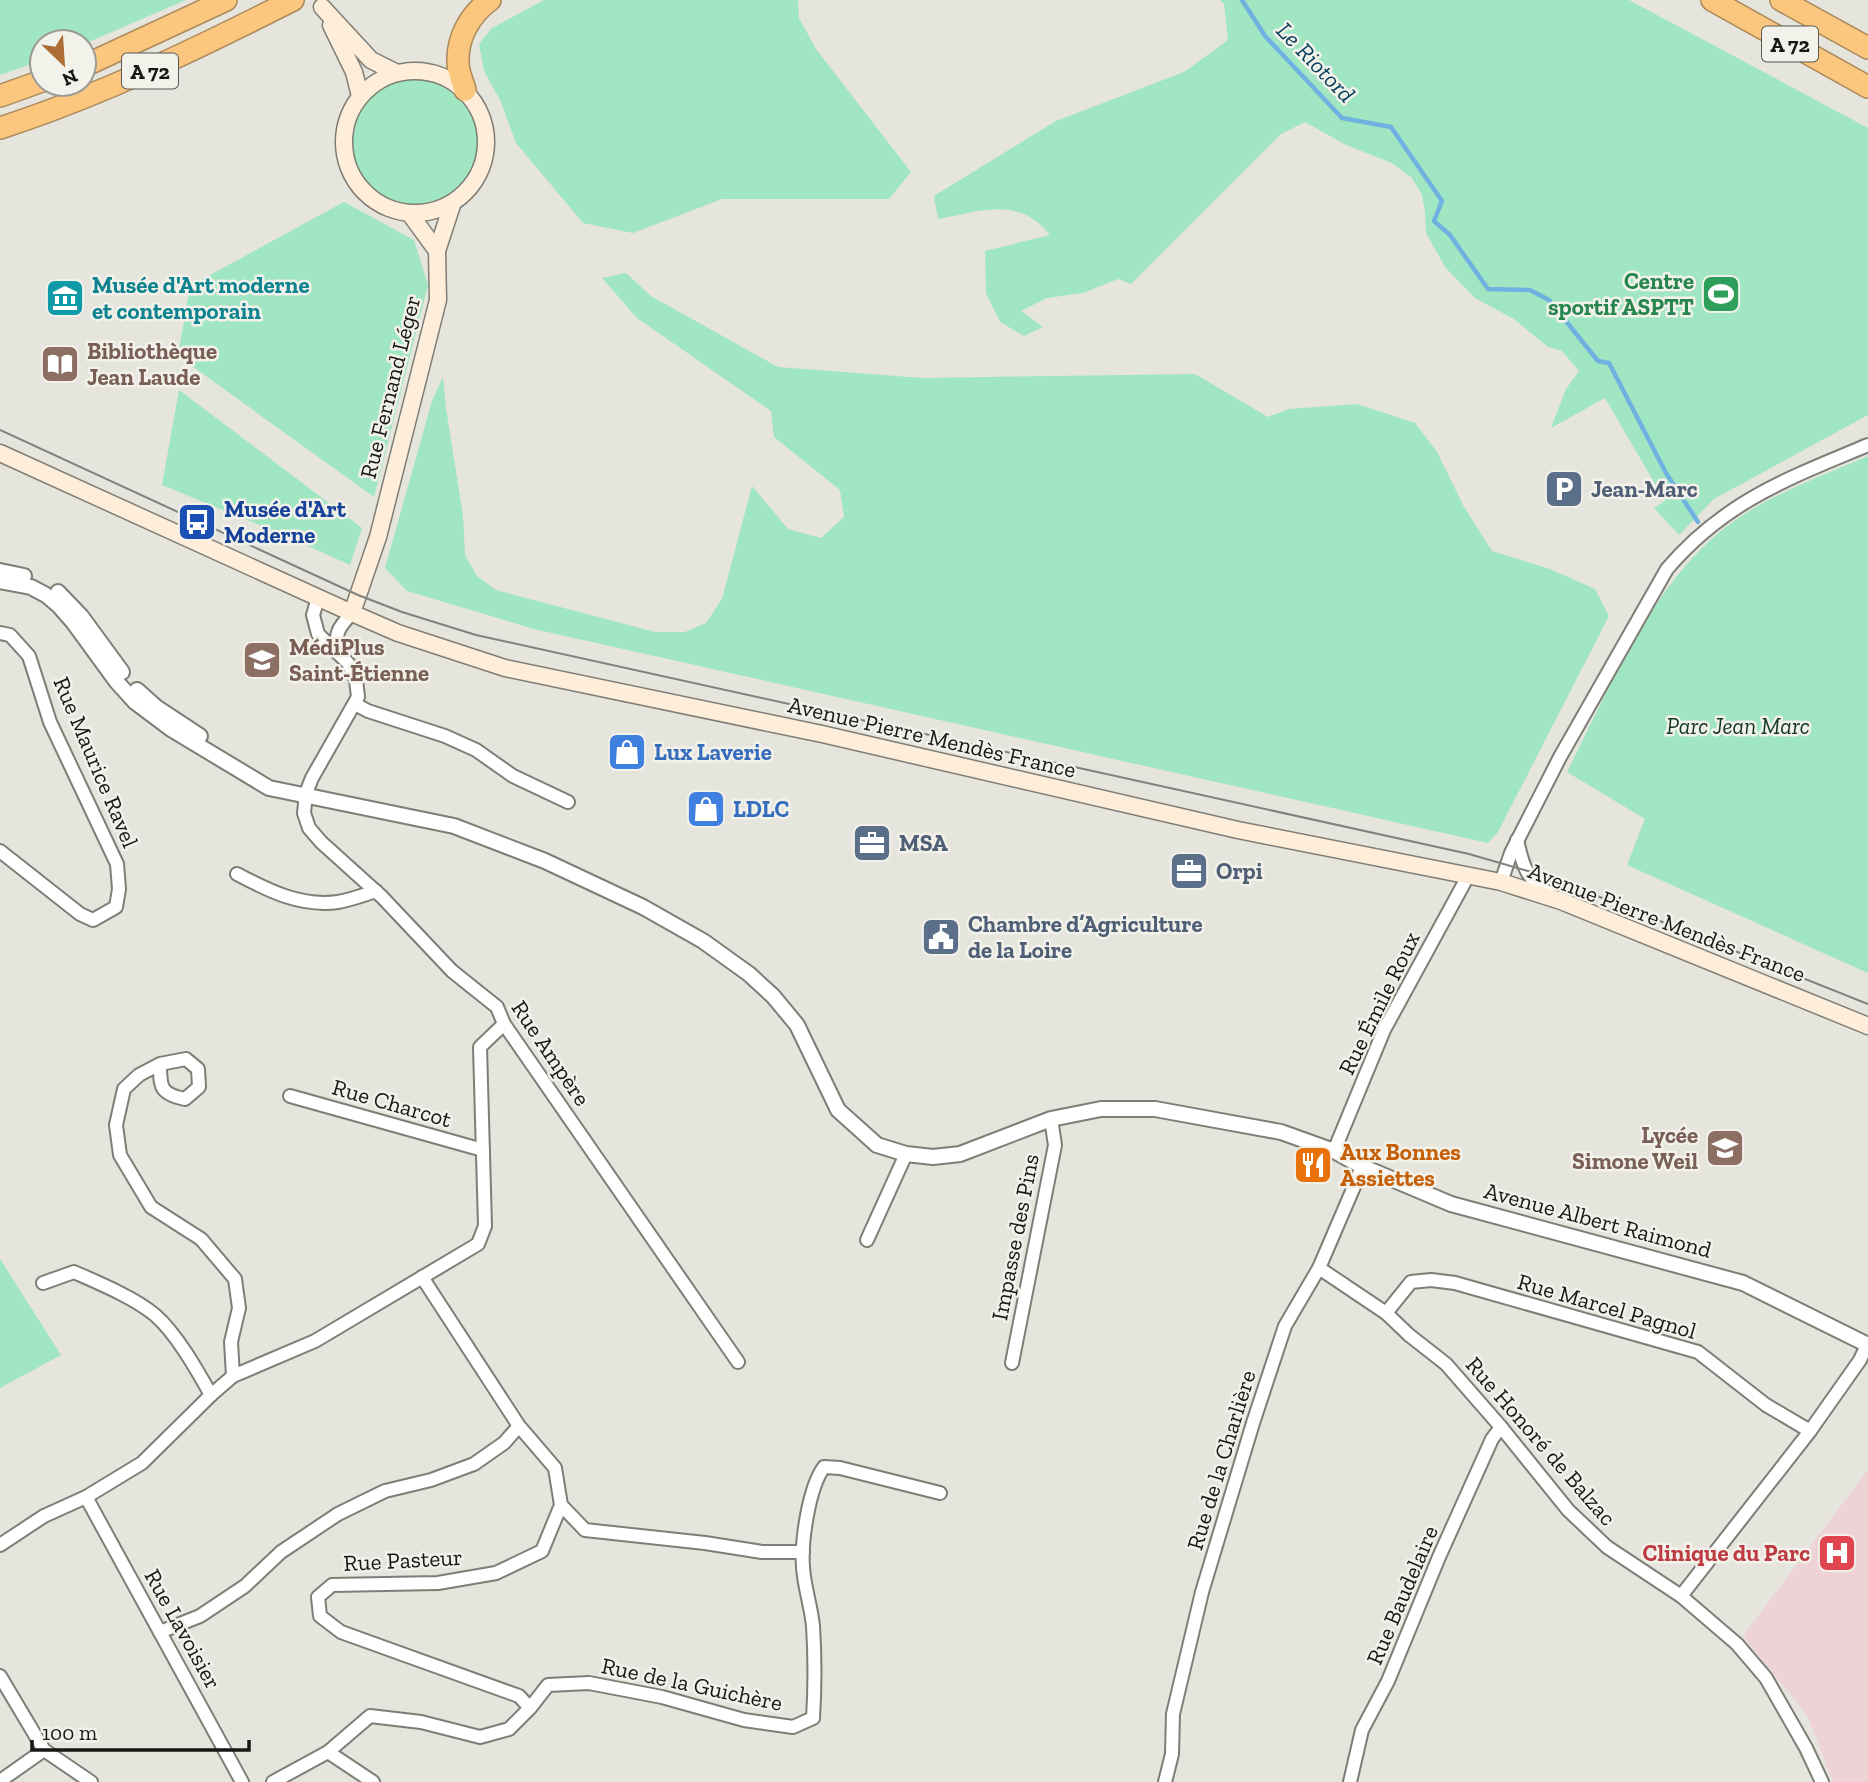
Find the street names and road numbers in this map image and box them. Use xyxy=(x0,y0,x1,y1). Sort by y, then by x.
road number: A 72 xyxy=(1762,26,1818,61)
road number: A 72 xyxy=(122,54,178,88)
street label: Rue Fernand Léger xyxy=(354,293,426,481)
street label: Rue Maurice Ravel xyxy=(47,672,145,852)
street label: Avenue Pierre Mendès France xyxy=(785,690,1079,784)
street label: Avenue Pierre Mendès France xyxy=(1524,856,1810,988)
street label: Rue Émile Roux xyxy=(1332,927,1426,1079)
street label: Rue Ampère xyxy=(506,995,596,1111)
street label: Rue Charcot xyxy=(329,1073,455,1133)
street label: Impasse des Pins xyxy=(985,1151,1045,1323)
street label: Avenue Albert Raimond xyxy=(1481,1176,1715,1264)
street label: Rue Marcel Pagnol xyxy=(1514,1267,1700,1345)
street label: Rue Honoré de Balzac xyxy=(1460,1351,1622,1531)
street label: Rue de la Charlière xyxy=(1180,1367,1262,1553)
street label: Rue Baudelaire xyxy=(1360,1521,1444,1669)
street label: Rue Pasteur xyxy=(343,1543,463,1577)
street label: Rue Lavoisier xyxy=(139,1564,227,1694)
street label: Rue de la Guichère xyxy=(599,1651,785,1717)

